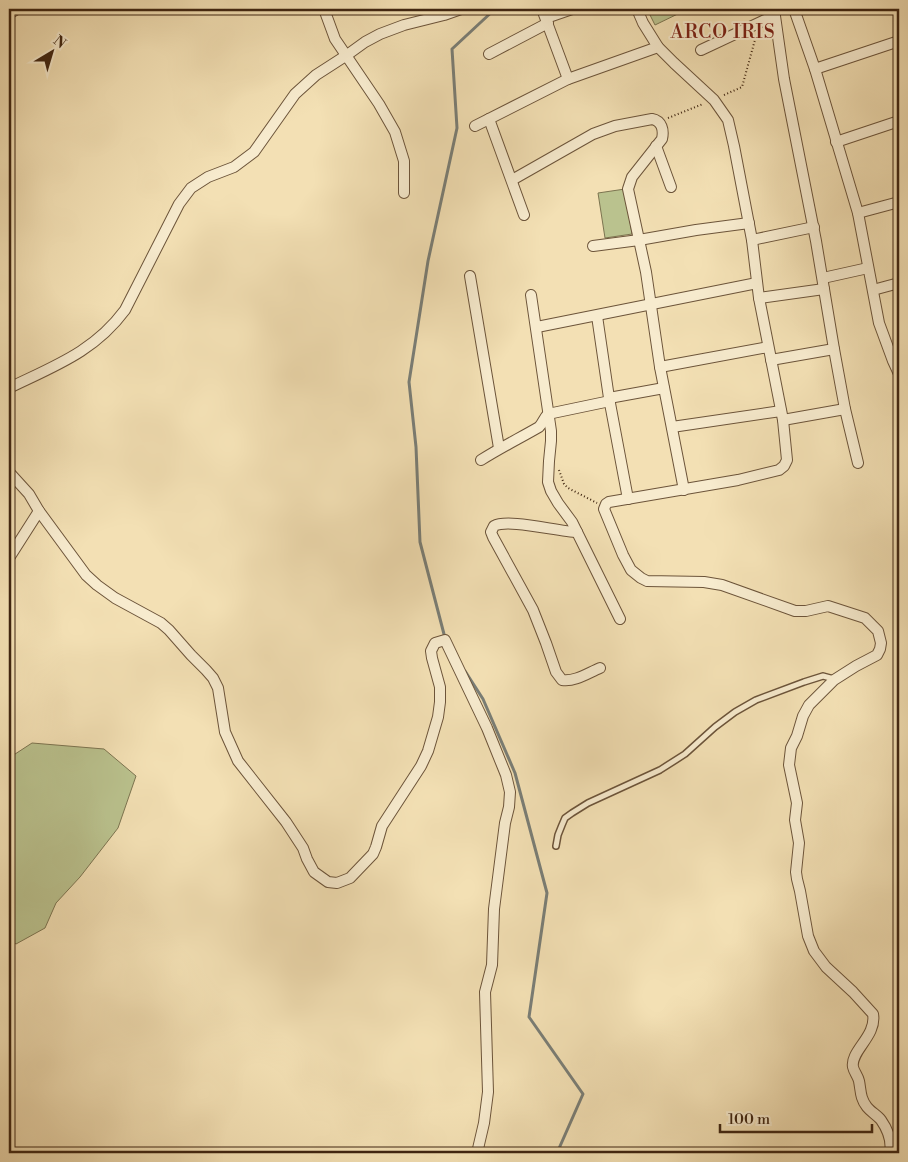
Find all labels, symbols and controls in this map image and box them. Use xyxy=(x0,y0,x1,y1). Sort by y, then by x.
district label: ARCO IRIS xyxy=(669,20,776,44)
north arrow xyxy=(28,28,78,78)
text: N xyxy=(49,32,69,53)
scale bar xyxy=(720,1102,873,1134)
text: 100 m xyxy=(728,1110,770,1129)

